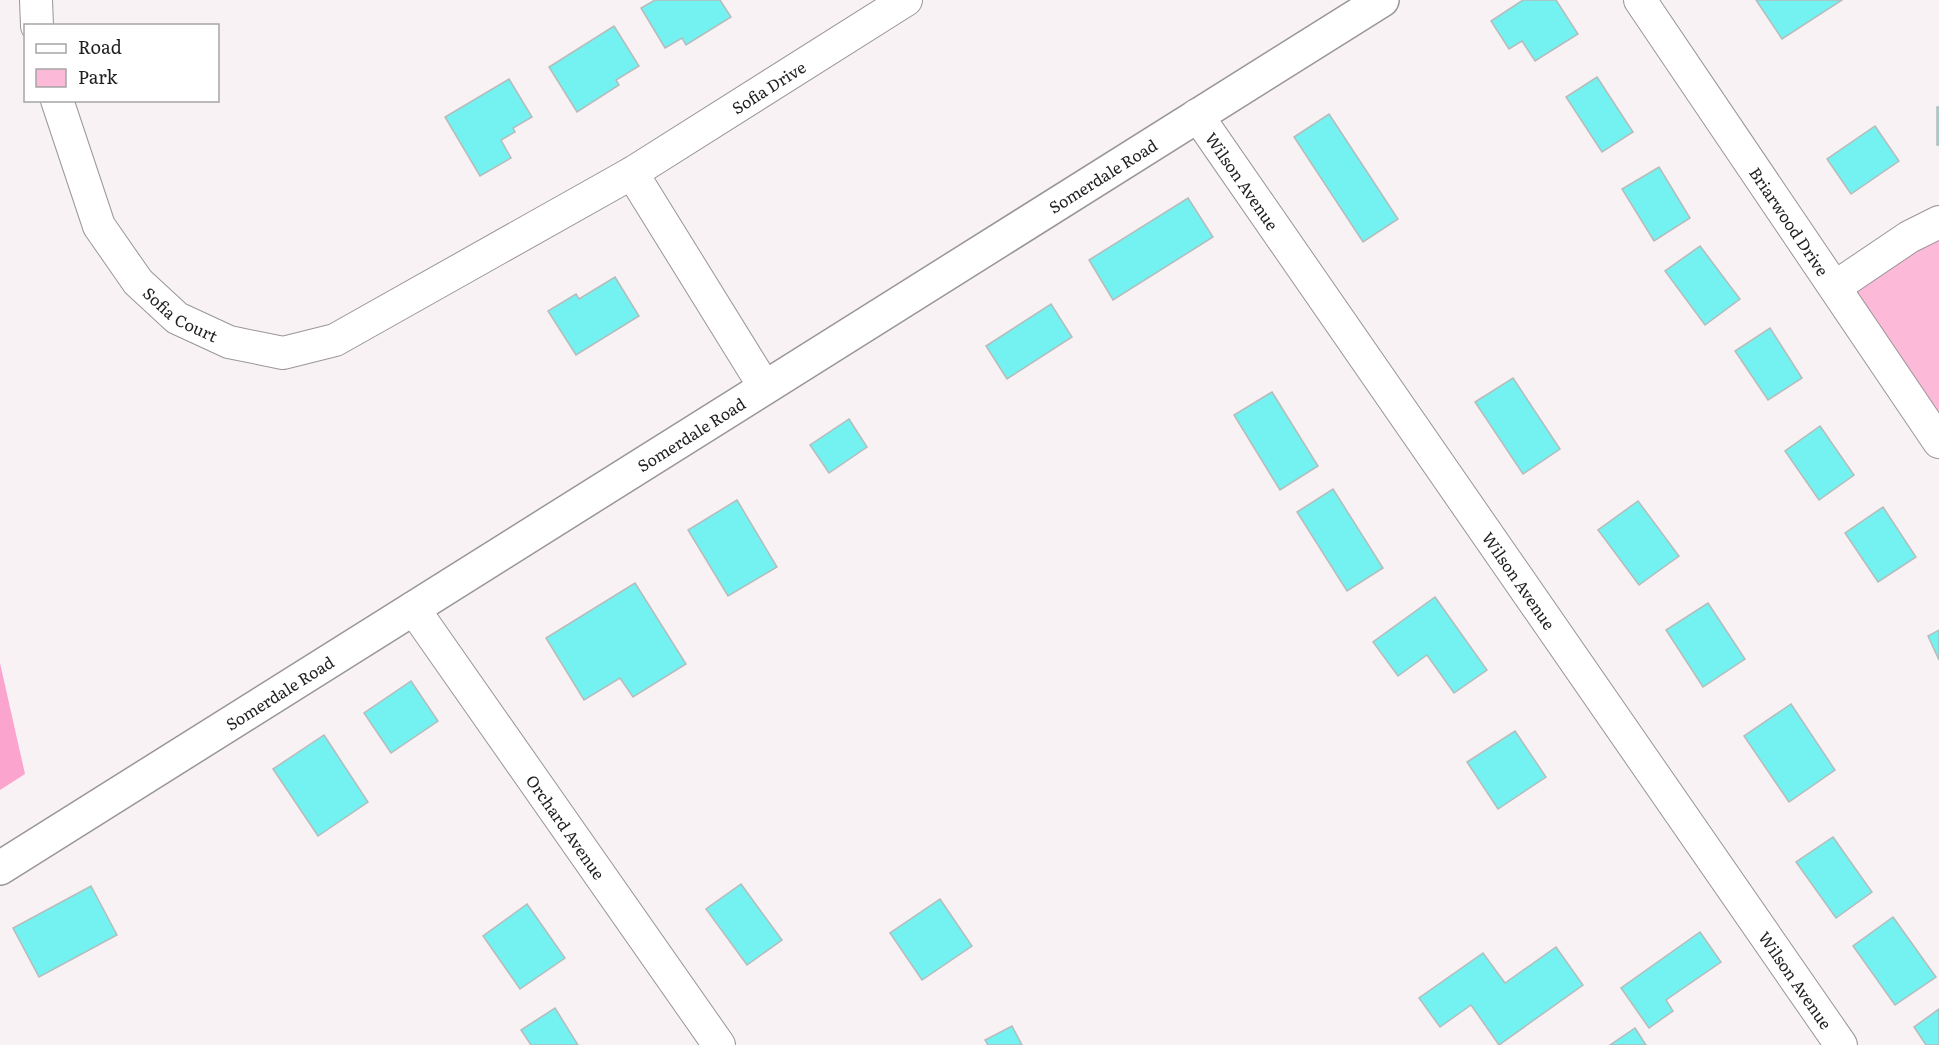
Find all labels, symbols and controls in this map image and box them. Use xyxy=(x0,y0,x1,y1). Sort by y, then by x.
legend xyxy=(24,24,219,102)
text: Road xyxy=(78,33,122,60)
street label: Sofia Drive xyxy=(727,55,810,119)
text: Park xyxy=(78,63,119,90)
street label: Wilson Avenue xyxy=(1200,127,1285,235)
street label: Somerdale Road xyxy=(1044,132,1162,219)
street label: Briarwood Drive xyxy=(1744,162,1835,280)
street label: Sofia Court xyxy=(138,281,222,347)
street label: Somerdale Road xyxy=(632,391,750,477)
street label: Wilson Avenue xyxy=(1477,526,1562,634)
street label: Somerdale Road xyxy=(221,649,338,736)
street label: Orchard Avenue xyxy=(521,769,611,884)
street label: Wilson Avenue xyxy=(1753,926,1838,1034)

